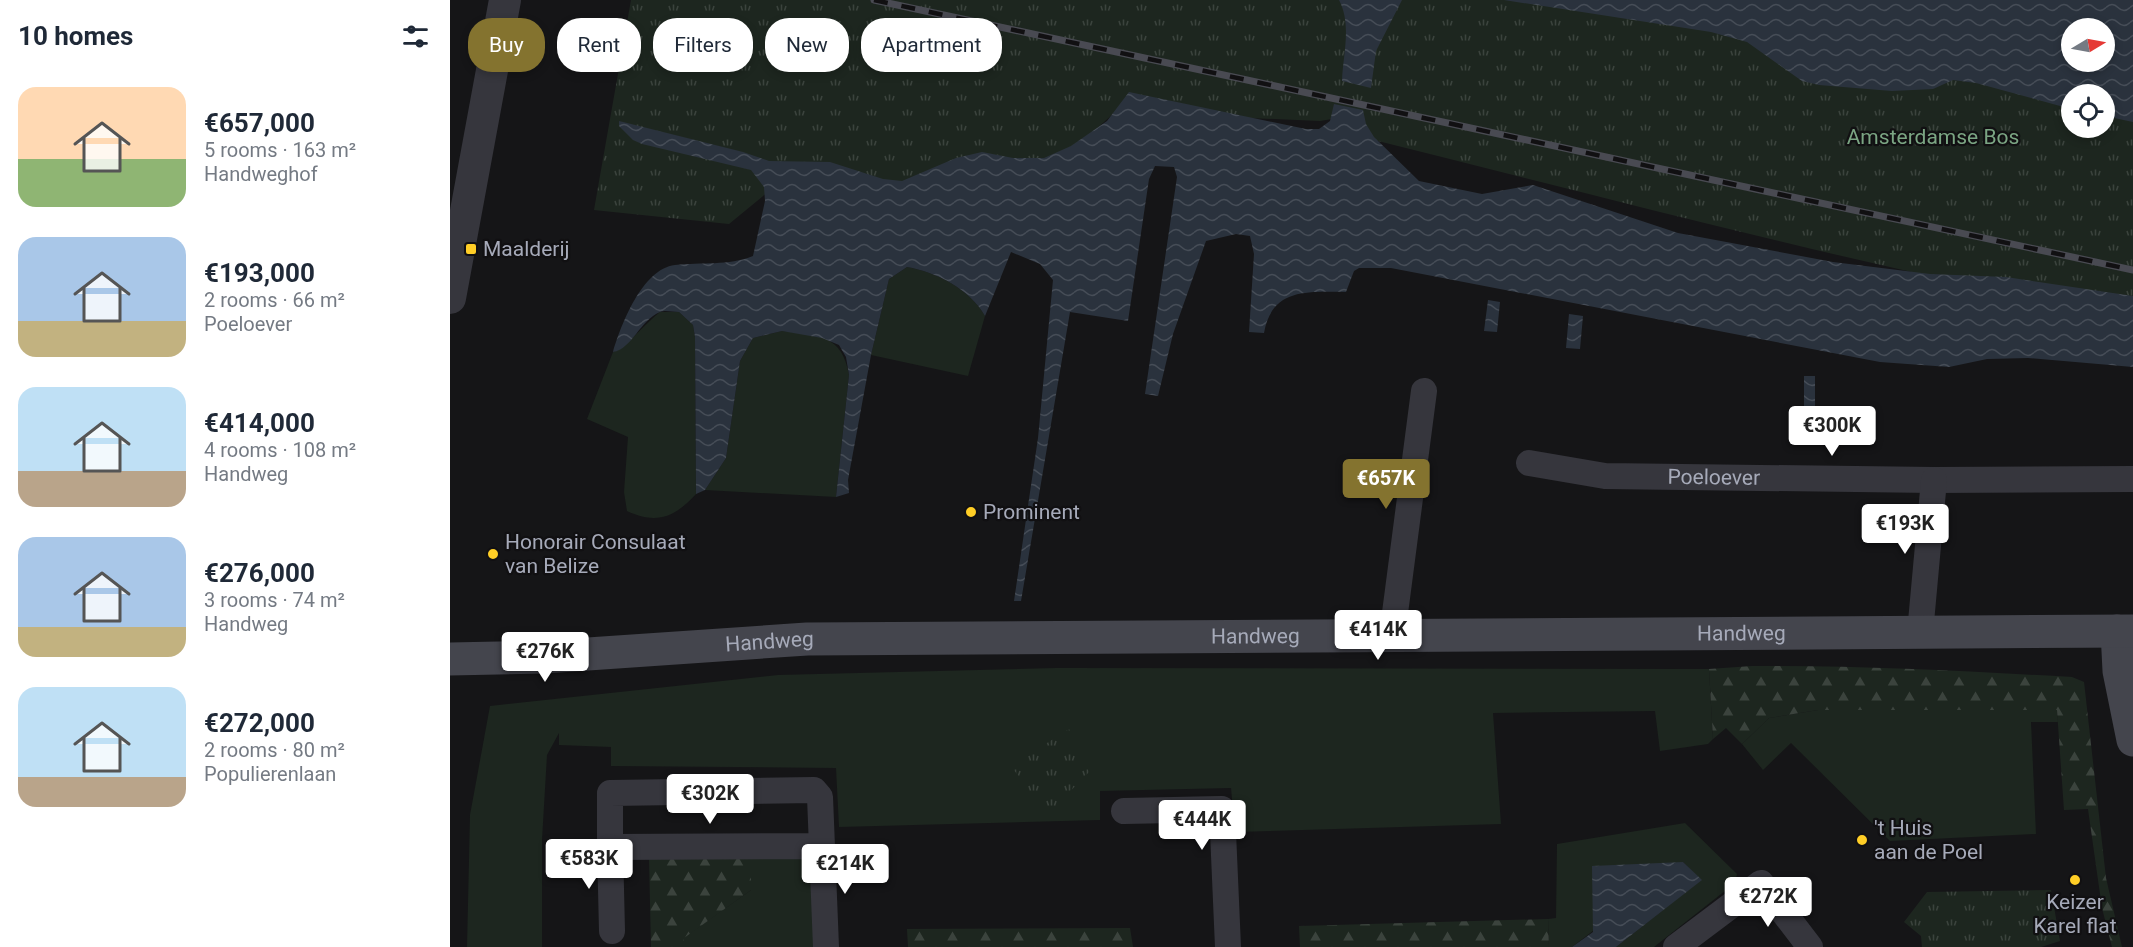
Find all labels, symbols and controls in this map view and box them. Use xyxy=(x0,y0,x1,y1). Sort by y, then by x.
chip: Buy xyxy=(468,18,545,72)
chip: Rent xyxy=(557,18,641,72)
chip: Filters xyxy=(653,18,753,72)
chip: New xyxy=(765,18,849,72)
chip: Apartment xyxy=(861,18,1002,72)
north arrow xyxy=(2061,18,2115,72)
map controls xyxy=(2061,18,2115,138)
icon: filters xyxy=(399,20,432,53)
text: 10 homes xyxy=(18,21,133,51)
button: locate xyxy=(2061,84,2115,138)
text: €657,000 xyxy=(204,108,315,138)
icon: home xyxy=(66,111,138,183)
park label: Amsterdamse Bos xyxy=(1847,125,2019,149)
text: 5 rooms · 163 m² xyxy=(204,138,356,162)
text: Handweghof xyxy=(204,162,318,186)
place label: Maalderij xyxy=(483,237,570,261)
marker: Maalderij xyxy=(464,242,478,256)
text: €193,000 xyxy=(204,258,315,288)
icon: home xyxy=(66,261,138,333)
text: 2 rooms · 66 m² xyxy=(204,288,345,312)
text: Poeloever xyxy=(204,312,292,336)
pin: €300K xyxy=(1790,406,1874,457)
text: €414,000 xyxy=(204,408,315,438)
icon: home xyxy=(66,411,138,483)
text: €300K xyxy=(1803,413,1861,437)
text: 4 rooms · 108 m² xyxy=(204,438,356,462)
pin: €657K xyxy=(1344,459,1428,510)
text: Handweg xyxy=(204,462,288,486)
street label: Poeloever xyxy=(1667,465,1760,490)
text: €657K xyxy=(1357,466,1415,490)
place label: Prominent xyxy=(983,500,1080,524)
pin: €193K xyxy=(1863,504,1947,555)
marker: Prominent xyxy=(964,505,978,519)
text: €193K xyxy=(1876,511,1934,535)
place label: Honorair Consulaat van Belize xyxy=(505,530,686,578)
marker: Honorair Consulaat van Belize xyxy=(486,547,500,561)
text: €276,000 xyxy=(204,558,315,588)
icon: home xyxy=(66,561,138,633)
text: 3 rooms · 74 m² xyxy=(204,588,345,612)
pin: €414K xyxy=(1336,610,1420,661)
text: Handweg xyxy=(204,612,288,636)
text: €414K xyxy=(1349,617,1407,641)
street label: Handweg xyxy=(1697,621,1786,646)
street label: Handweg xyxy=(1211,624,1300,649)
street label: Handweg xyxy=(724,627,814,657)
pin: €276K xyxy=(503,632,587,683)
text: €276K xyxy=(516,639,574,663)
text: €272,000 xyxy=(204,708,315,738)
icon: home xyxy=(66,711,138,783)
text: 2 rooms · 80 m² xyxy=(204,738,345,762)
text: Populierenlaan xyxy=(204,762,336,786)
pin: €302K xyxy=(668,774,752,825)
text: €302K xyxy=(681,781,739,805)
pin: €444K xyxy=(1160,800,1244,851)
text: €444K xyxy=(1173,807,1231,831)
place label: 't Huis aan de Poel xyxy=(1874,816,1983,864)
marker: 't Huis aan de Poel xyxy=(1855,833,1869,847)
pin: €583K xyxy=(547,839,631,890)
pin: €214K xyxy=(803,844,887,895)
text: €583K xyxy=(560,846,618,870)
text: €214K xyxy=(816,851,874,875)
marker: Keizer Karel flat xyxy=(2068,873,2082,887)
pin: €272K xyxy=(1726,877,1810,928)
text: €272K xyxy=(1739,884,1797,908)
place label: Keizer Karel flat xyxy=(2033,890,2117,938)

